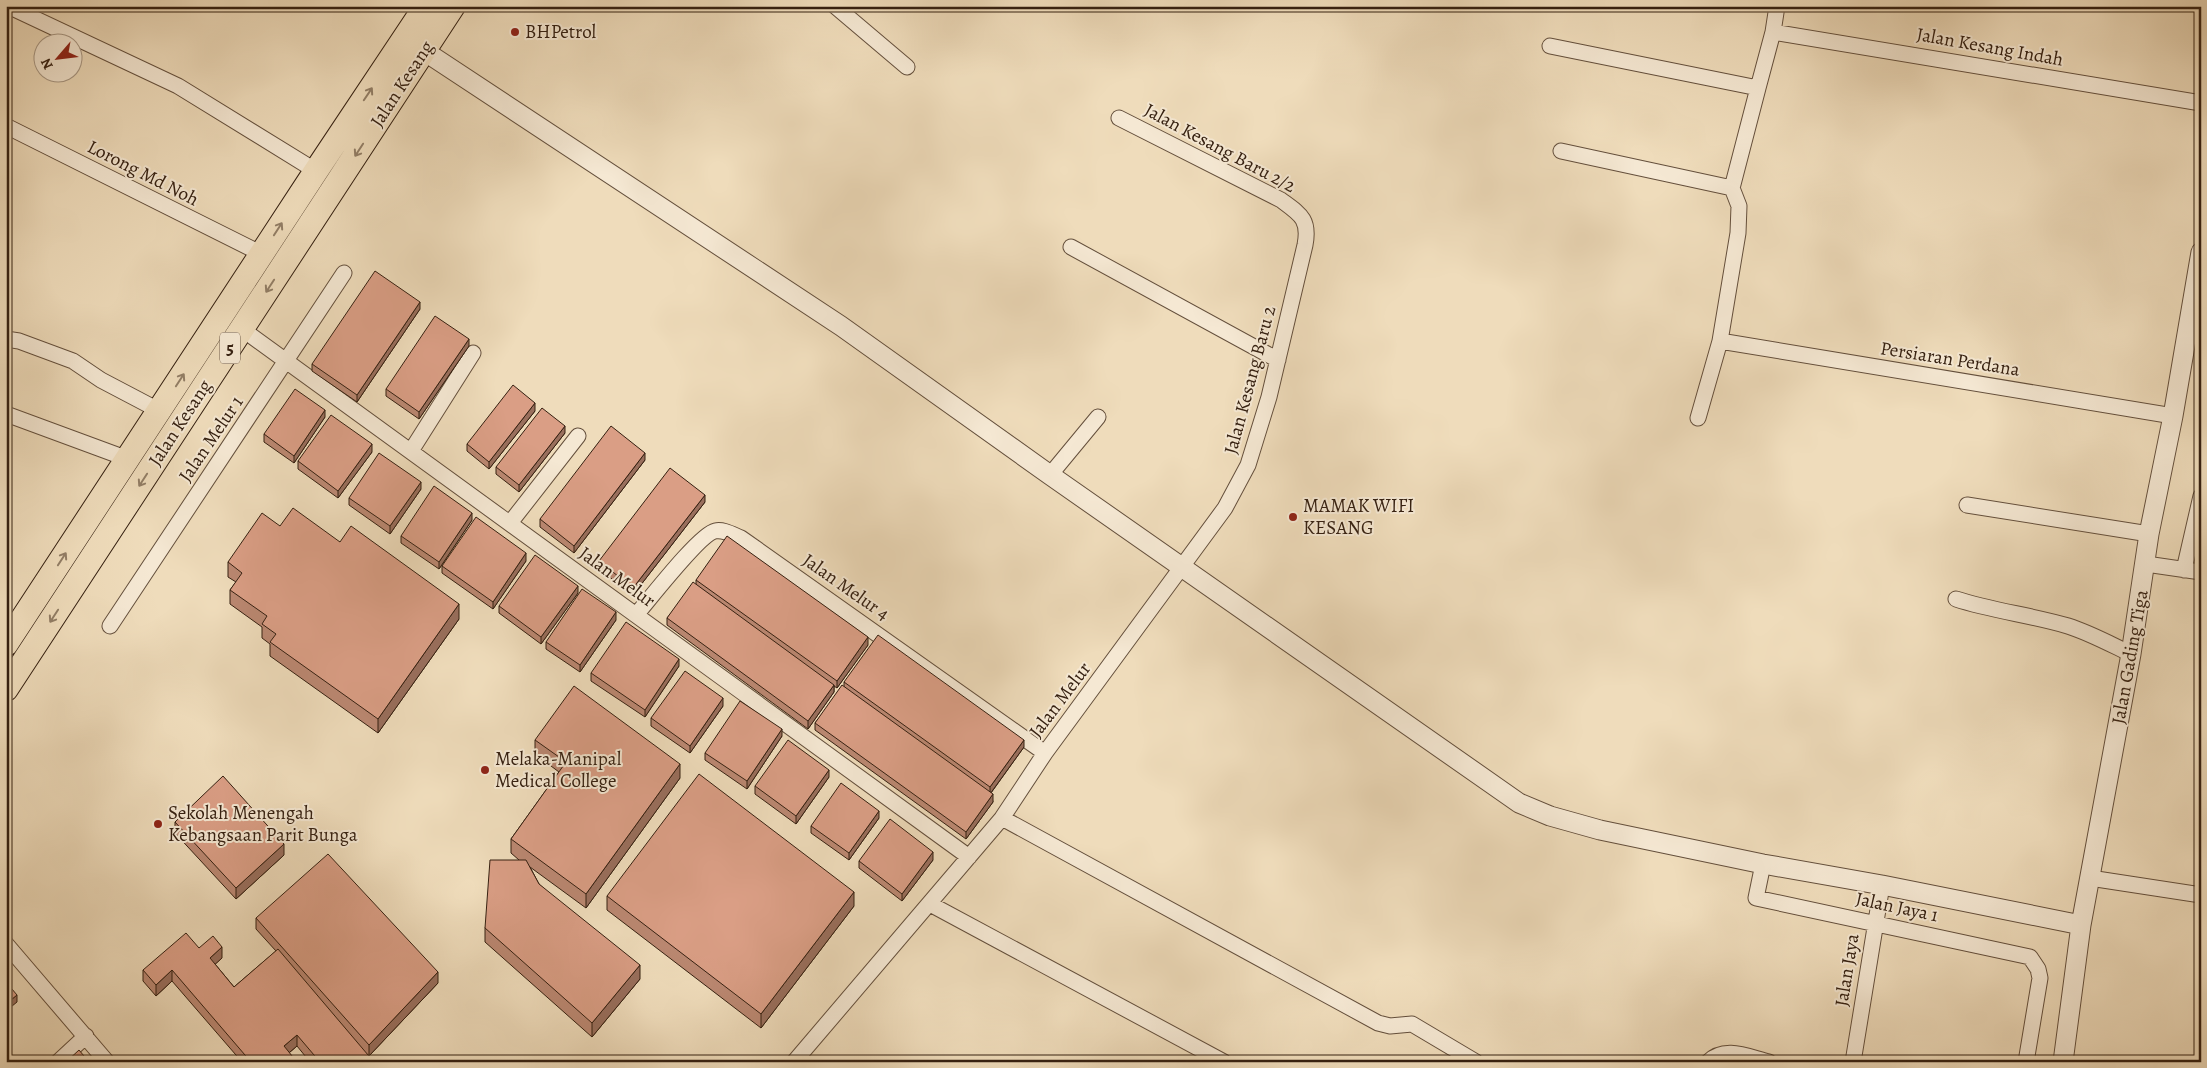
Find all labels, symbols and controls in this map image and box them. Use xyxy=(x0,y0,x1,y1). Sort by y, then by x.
place label: BHPetrol xyxy=(525,19,597,45)
street label: Jalan Kesang Indah xyxy=(1915,21,2065,73)
marker: BHPetrol xyxy=(509,26,521,38)
north arrow xyxy=(32,32,82,82)
street label: Jalan Kesang xyxy=(364,35,440,132)
text: N xyxy=(36,55,58,73)
one-way arrow xyxy=(363,87,373,101)
street label: Jalan Kesang Baru 2/2 xyxy=(1140,97,1300,199)
street label: Lorong Md Noh xyxy=(83,134,203,212)
one-way arrow xyxy=(354,143,365,157)
one-way arrow xyxy=(273,222,284,236)
one-way arrow xyxy=(265,278,275,292)
street label: Jalan Kesang Baru 2 xyxy=(1218,303,1282,457)
road number: 5 xyxy=(220,332,240,363)
street label: Persiaran Perdana xyxy=(1878,335,2022,383)
one-way arrow xyxy=(175,373,185,387)
street label: Jalan Kesang xyxy=(142,374,218,471)
street label: Jalan Melur 1 xyxy=(173,390,250,487)
one-way arrow xyxy=(138,473,148,487)
place label: MAMAK WIFI KESANG xyxy=(1303,493,1414,541)
marker: MAMAK WIFI KESANG xyxy=(1287,511,1299,523)
street label: Jalan Melur xyxy=(574,540,660,614)
street label: Jalan Melur 4 xyxy=(797,547,895,627)
one-way arrow xyxy=(57,553,67,567)
street label: Jalan Gading Tiga xyxy=(2105,588,2155,726)
one-way arrow xyxy=(49,609,59,623)
street label: Jalan Melur xyxy=(1023,657,1097,743)
place label: Melaka-Manipal Medical College xyxy=(495,746,622,794)
marker: Melaka-Manipal Medical College xyxy=(479,764,491,776)
place label: Sekolah Menengah Kebangsaan Parit Bunga xyxy=(168,800,358,848)
marker: Sekolah Menengah Kebangsaan Parit Bunga xyxy=(152,818,164,830)
street label: Jalan Jaya 1 xyxy=(1853,886,1941,929)
street label: Jalan Jaya xyxy=(1828,932,1866,1008)

